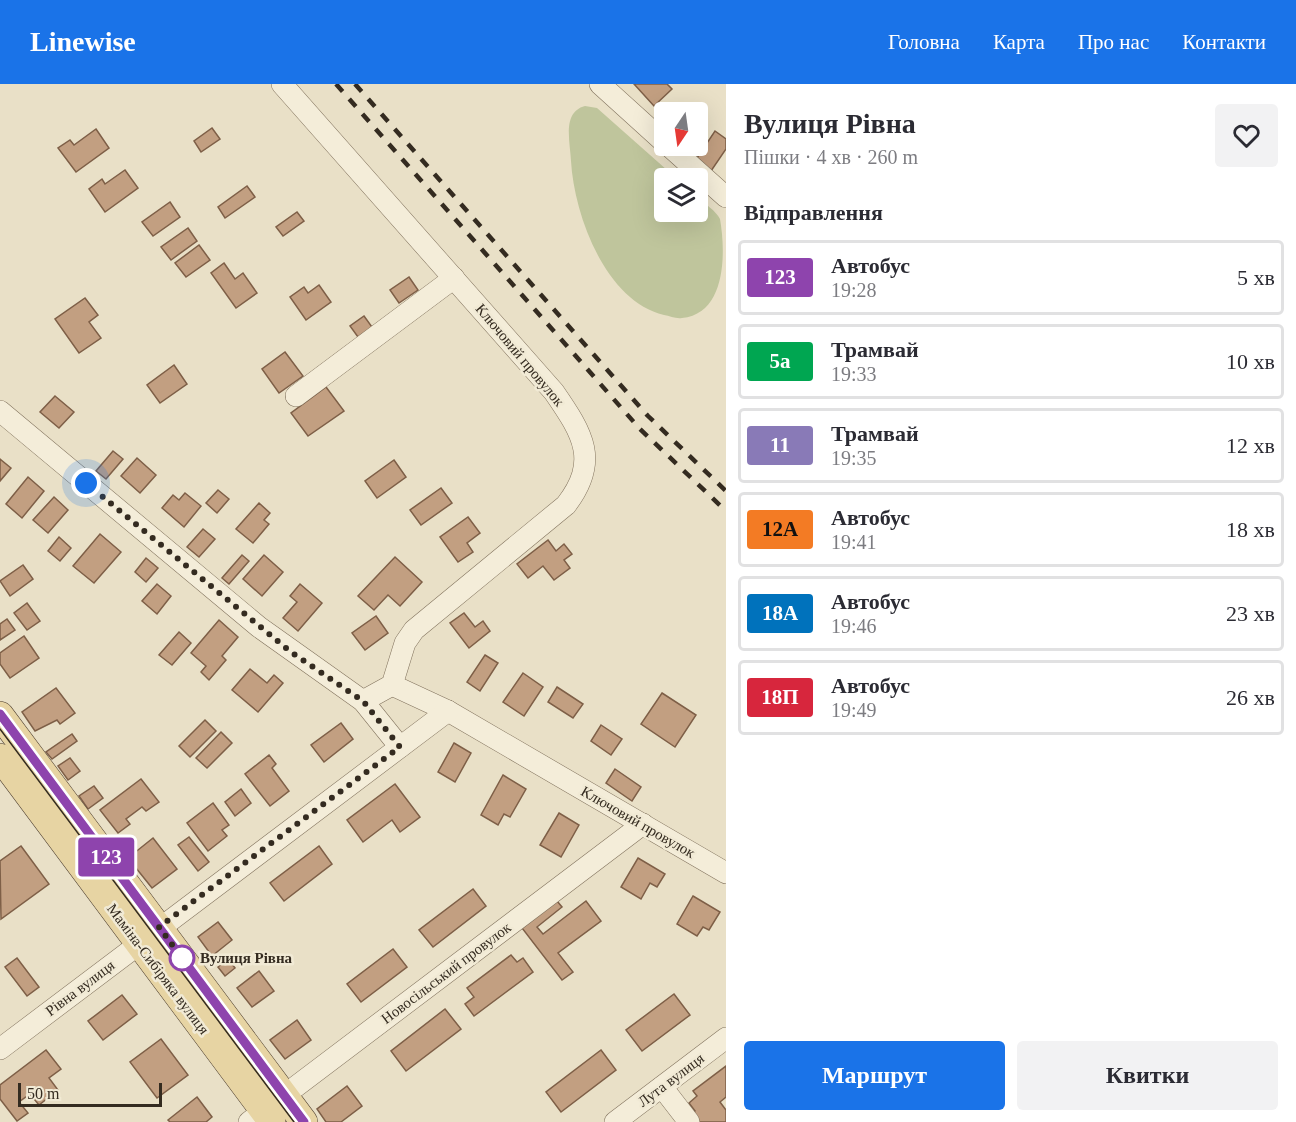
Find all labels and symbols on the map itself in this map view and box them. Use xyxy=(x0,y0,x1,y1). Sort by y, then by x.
north arrow xyxy=(654,102,708,156)
street label: Ключовий провулок xyxy=(472,301,568,410)
your location xyxy=(71,468,101,498)
street label: Ключовий провулок xyxy=(578,783,698,861)
line badge: 123 xyxy=(72,838,140,876)
street label: Маміна-Сибіряка вулиця xyxy=(104,901,212,1037)
street label: Новосільський провулок xyxy=(378,919,514,1027)
marker: Вулиця Рівна xyxy=(169,945,195,971)
place label: Вулиця Рівна xyxy=(200,950,293,966)
street label: Рівна вулиця xyxy=(42,957,118,1019)
street label: Лута вулиця xyxy=(635,1050,707,1110)
scale bar xyxy=(18,1080,162,1108)

